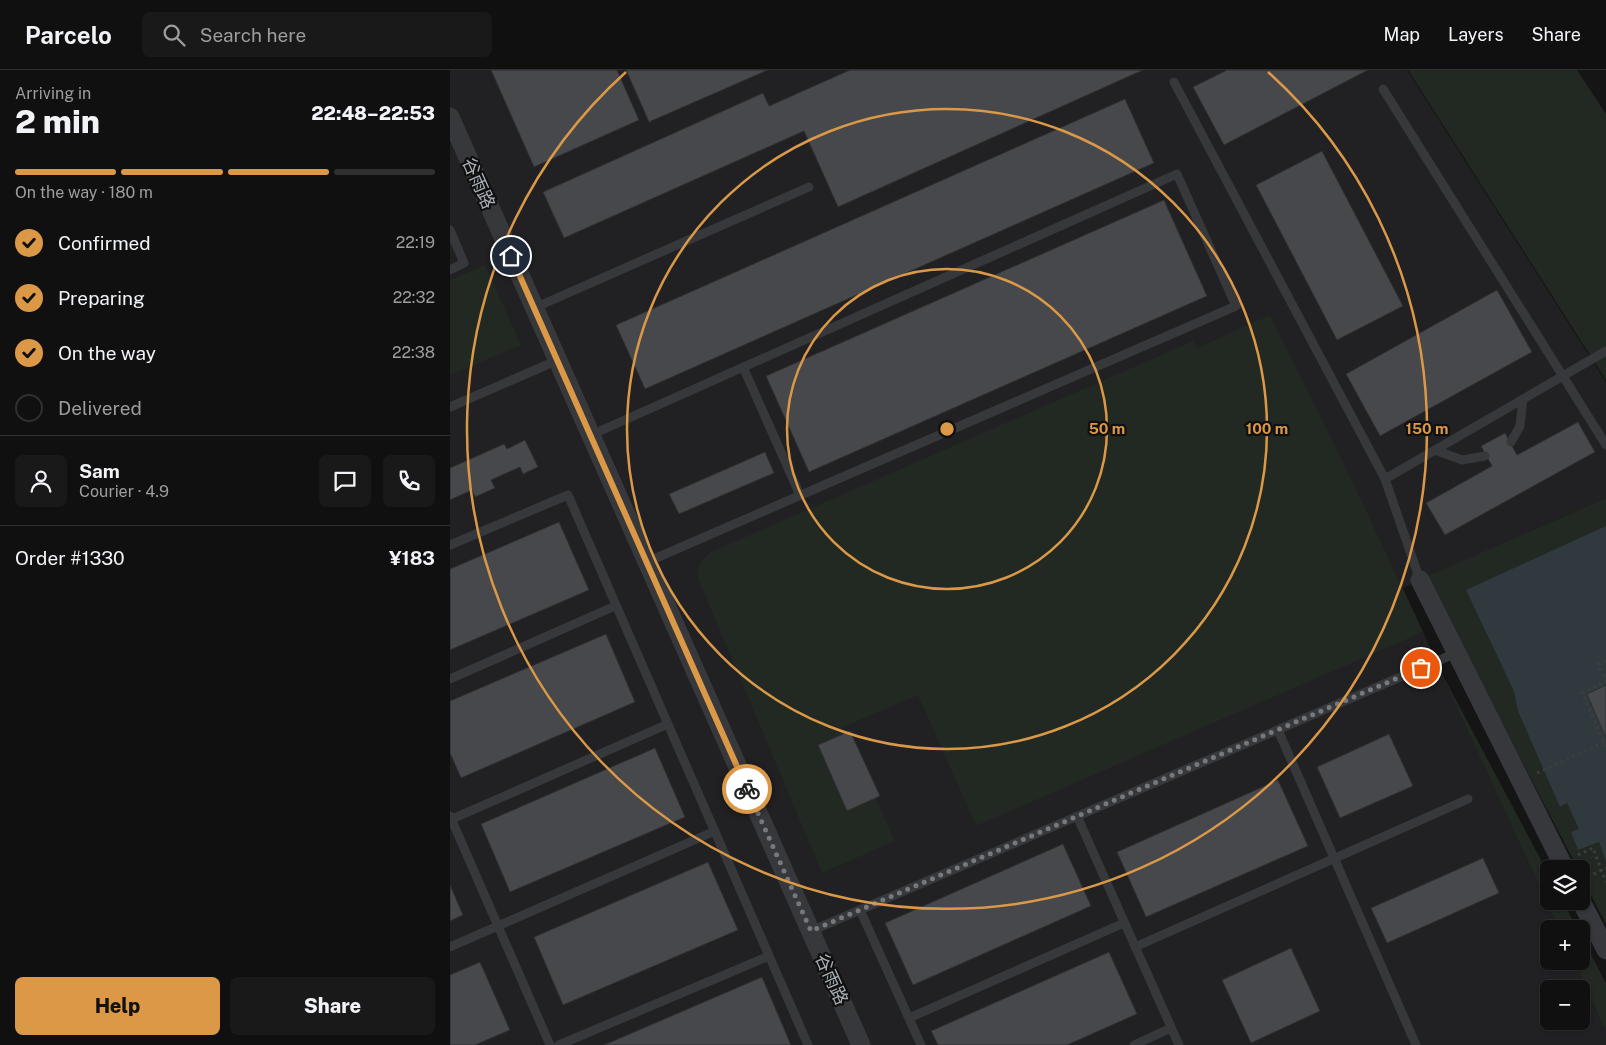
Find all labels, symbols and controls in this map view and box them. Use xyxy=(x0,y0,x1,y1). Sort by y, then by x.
search box xyxy=(142,12,492,57)
text: Parcelo xyxy=(25,21,112,49)
icon: search xyxy=(160,21,188,49)
text: Search here xyxy=(200,24,306,46)
text: Map xyxy=(1384,24,1420,45)
text: Layers xyxy=(1448,24,1504,45)
text: Share xyxy=(1532,24,1581,45)
text: Arriving in xyxy=(15,84,91,103)
text: 22:48–22:53 xyxy=(311,102,435,124)
text: 2 min xyxy=(15,103,100,140)
street label: 谷雨路 xyxy=(458,154,500,212)
text: On the way · 180 m xyxy=(15,183,153,202)
icon: check xyxy=(15,229,43,257)
text: Confirmed xyxy=(58,232,151,254)
text: 22:19 xyxy=(396,233,435,252)
pin xyxy=(490,235,532,277)
icon: home xyxy=(497,242,525,270)
icon: check xyxy=(15,284,43,312)
text: Preparing xyxy=(58,287,145,309)
text: 22:32 xyxy=(393,288,435,307)
icon: check xyxy=(15,339,43,367)
text: On the way xyxy=(58,342,156,364)
text: 22:38 xyxy=(392,343,435,362)
text: Delivered xyxy=(58,397,142,419)
centre of rings xyxy=(938,420,956,438)
text: 50 m xyxy=(1089,420,1125,437)
text: 100 m xyxy=(1246,420,1288,437)
text: 150 m xyxy=(1405,420,1449,437)
button: person xyxy=(15,455,67,507)
button: chat xyxy=(319,455,371,507)
button: phone xyxy=(383,455,435,507)
text: Sam xyxy=(79,460,120,482)
text: Courier · 4.9 xyxy=(79,482,169,501)
text: Order #1330 xyxy=(15,547,125,569)
text: ¥183 xyxy=(389,547,435,569)
pin xyxy=(1400,647,1442,689)
icon: bag xyxy=(1407,654,1435,682)
courier xyxy=(722,764,772,814)
icon: bike xyxy=(733,775,761,803)
map controls xyxy=(1540,860,1590,1030)
button: layers xyxy=(1540,860,1590,910)
button: + xyxy=(1540,920,1590,970)
street label: 谷雨路 xyxy=(811,950,853,1008)
button: Help xyxy=(15,977,220,1035)
button: Share xyxy=(230,977,435,1035)
button: − xyxy=(1540,980,1590,1030)

